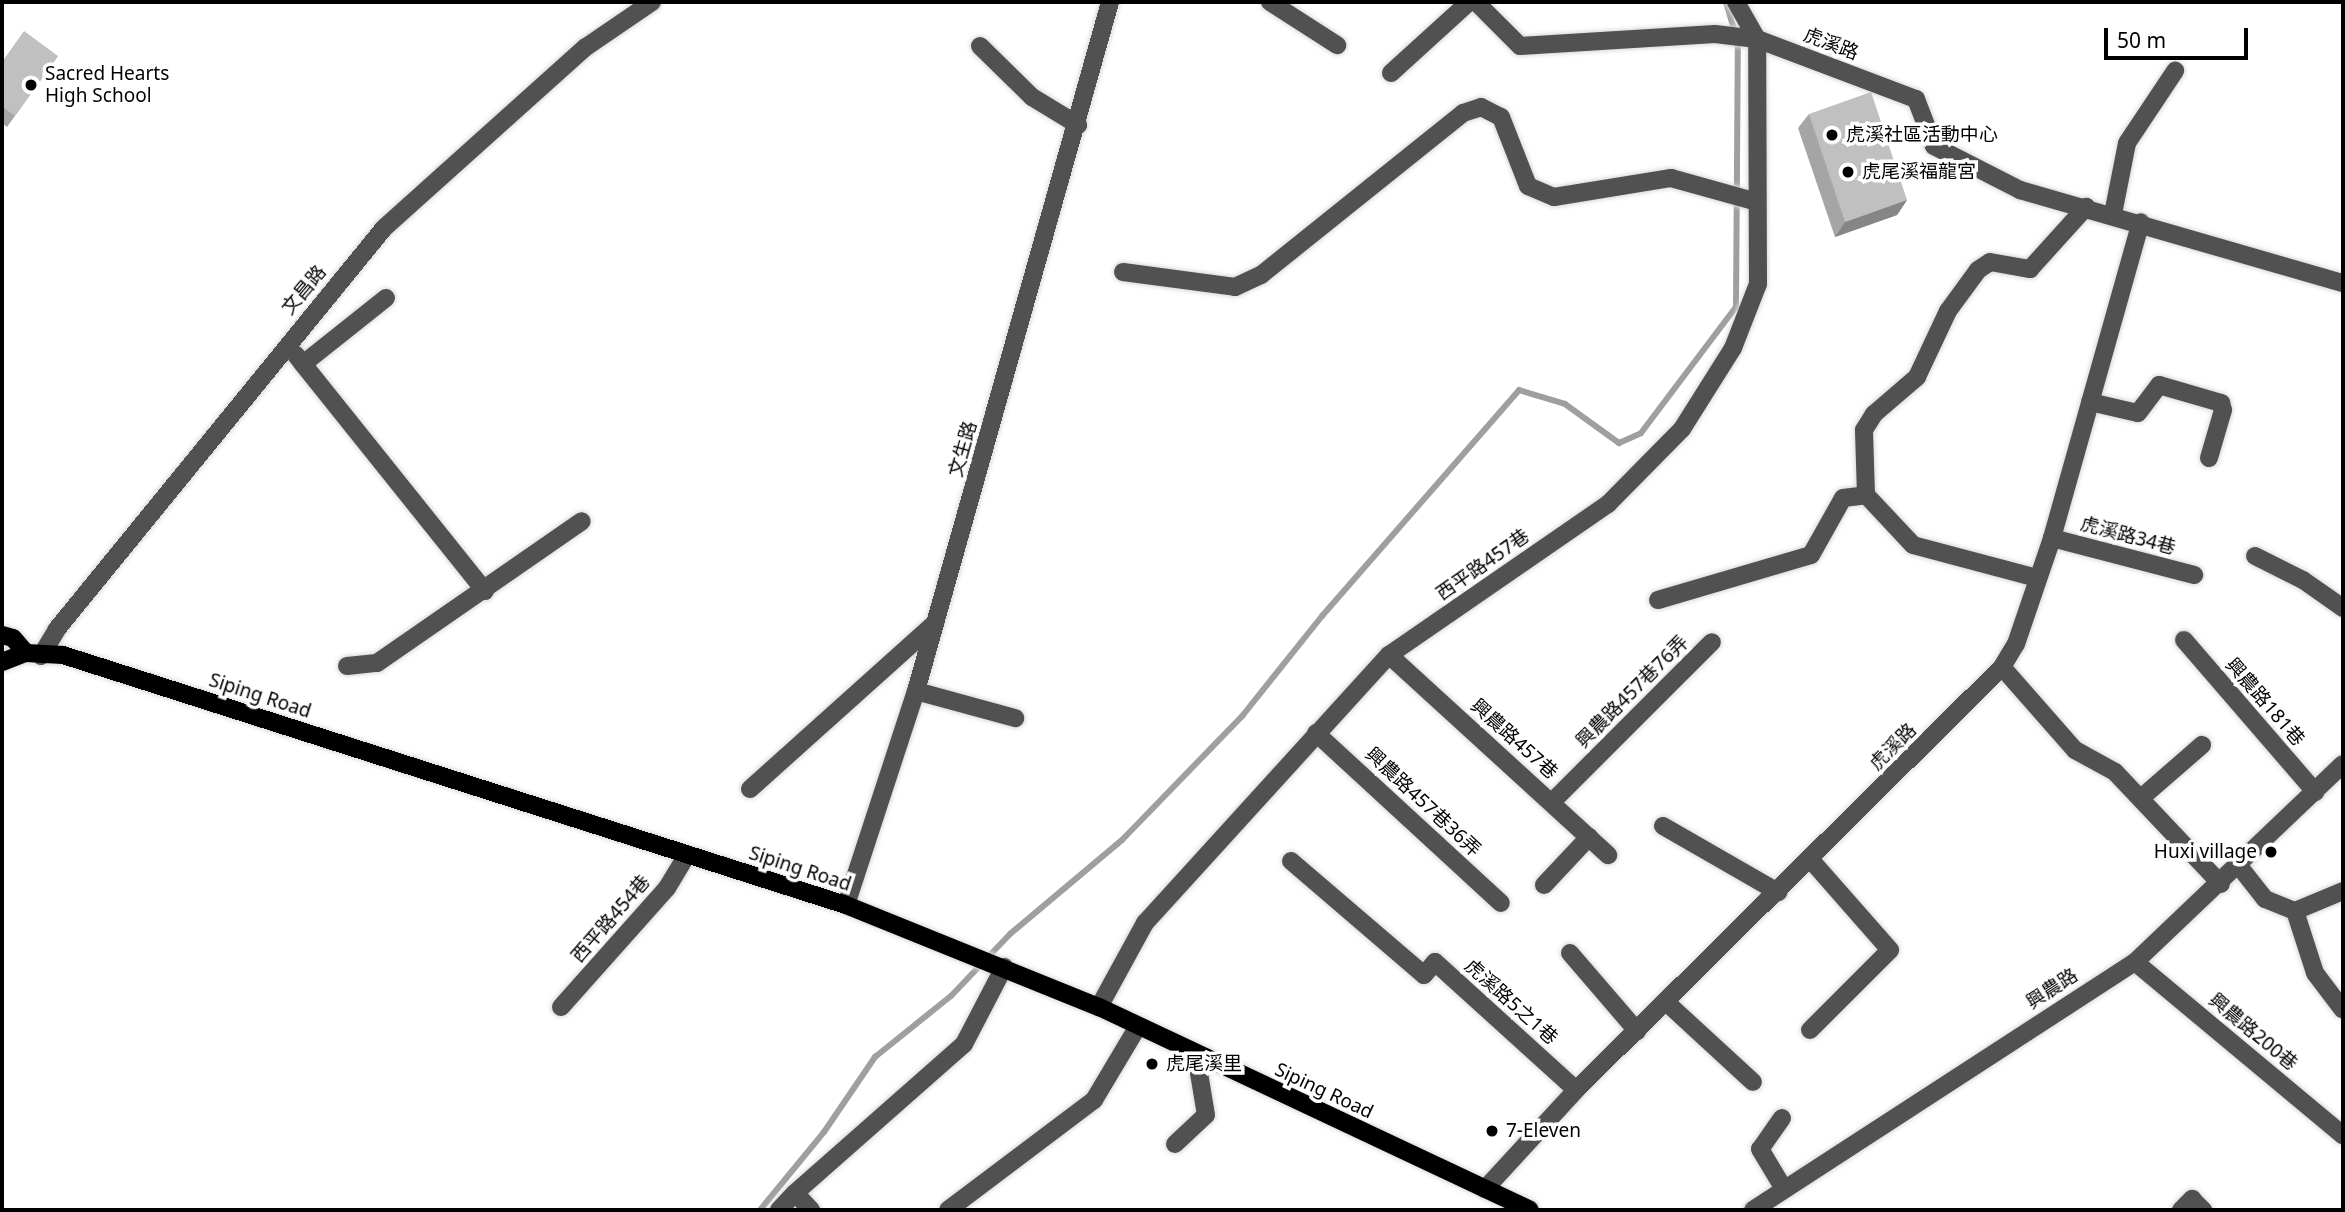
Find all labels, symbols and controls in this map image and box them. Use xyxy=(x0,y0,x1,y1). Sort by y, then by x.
scale bar xyxy=(2107,14,2250,58)
street label: 虎溪路 xyxy=(1800,23,1862,65)
text: 50 m xyxy=(2117,26,2166,54)
place label: Sacred Hearts High School xyxy=(45,63,169,107)
marker: Sacred Hearts High School xyxy=(23,77,39,93)
place label: 虎溪社區活動中心 xyxy=(1846,124,1998,146)
marker: 虎溪社區活動中心 xyxy=(1824,127,1840,143)
place label: 虎尾溪福龍宮 xyxy=(1862,161,1976,183)
marker: 虎尾溪福龍宮 xyxy=(1840,164,1856,180)
street label: 文昌路 xyxy=(277,261,331,319)
street label: 文生路 xyxy=(944,418,982,480)
street label: 虎溪路34巷 xyxy=(2078,512,2178,560)
street label: 西平路457巷 xyxy=(1432,525,1534,605)
street label: 興農路457巷76弄 xyxy=(1571,631,1693,753)
street label: 興農路181巷 xyxy=(2221,654,2309,750)
street label: Siping Road xyxy=(206,669,314,723)
street label: 興農路457巷 xyxy=(1466,694,1562,784)
street label: 虎溪路 xyxy=(1865,719,1921,775)
street label: 興農路457巷36弄 xyxy=(1361,743,1485,861)
place label: Huxi village xyxy=(2154,841,2257,863)
street label: Siping Road xyxy=(746,842,854,896)
marker: Huxi village xyxy=(2263,844,2279,860)
street label: 西平路454巷 xyxy=(567,871,655,967)
street label: 虎溪路5之1巷 xyxy=(1460,954,1562,1050)
street label: 興農路 xyxy=(2022,964,2082,1014)
street label: 興農路200巷 xyxy=(2204,988,2302,1076)
place label: 虎尾溪里 xyxy=(1166,1053,1242,1075)
marker: 虎尾溪里 xyxy=(1144,1056,1160,1072)
street label: Siping Road xyxy=(1271,1058,1377,1124)
place label: 7-Eleven xyxy=(1506,1120,1581,1142)
marker: 7-Eleven xyxy=(1484,1123,1500,1139)

